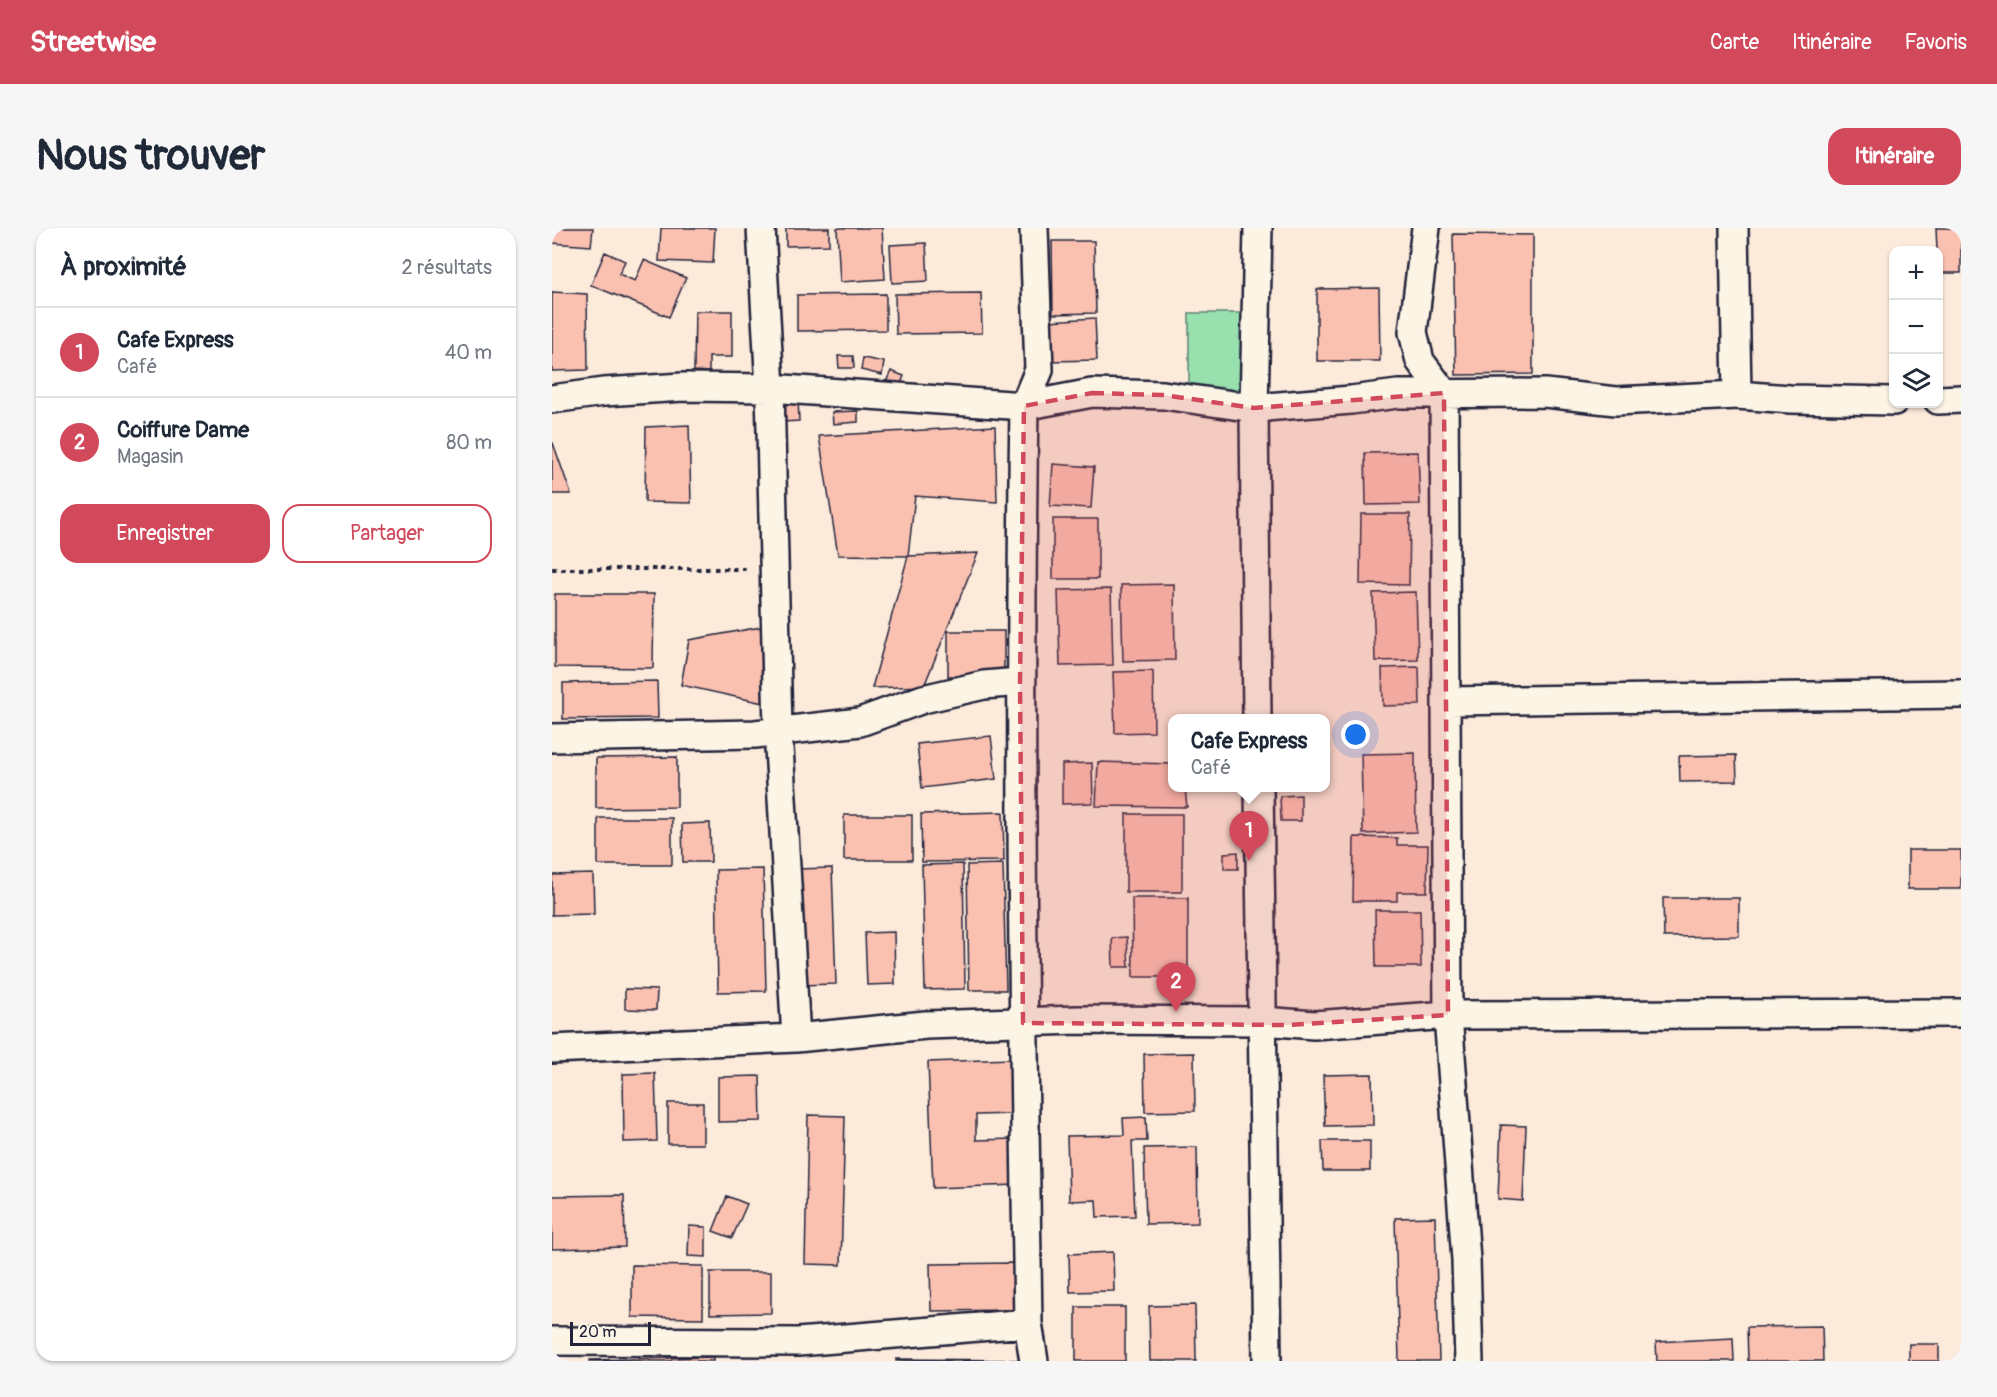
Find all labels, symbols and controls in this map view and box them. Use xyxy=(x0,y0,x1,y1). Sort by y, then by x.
text: Streetwise xyxy=(30,25,156,60)
text: Carte xyxy=(1710,29,1759,56)
text: Itinéraire xyxy=(1792,29,1872,56)
text: Favoris xyxy=(1905,29,1967,56)
button: Itinéraire xyxy=(1828,128,1961,185)
text: Nous trouver xyxy=(36,130,265,182)
map controls xyxy=(1889,246,1943,408)
button: + xyxy=(1889,246,1943,300)
text: À proximité xyxy=(60,251,187,283)
text: 2 résultats xyxy=(402,255,492,280)
button: − xyxy=(1889,300,1943,354)
text: Cafe Express xyxy=(117,326,234,354)
text: 1 xyxy=(76,340,83,365)
text: 40 m xyxy=(445,340,492,365)
text: Café xyxy=(117,354,157,379)
button: layers xyxy=(1889,354,1943,408)
text: Coiffure Dame xyxy=(117,416,249,444)
text: 2 xyxy=(74,430,85,455)
text: 80 m xyxy=(446,430,492,455)
text: Magasin xyxy=(117,444,184,469)
button: Enregistrer xyxy=(60,504,270,563)
button: Partager xyxy=(282,504,492,563)
popup xyxy=(1168,714,1330,792)
your location xyxy=(1341,720,1370,749)
text: Cafe Express xyxy=(1191,727,1307,755)
text: Café xyxy=(1191,755,1231,780)
pin: 1 xyxy=(1230,812,1268,861)
pin: 2 xyxy=(1156,962,1196,1012)
scale bar xyxy=(570,1319,651,1346)
text: 20 m xyxy=(579,1322,617,1342)

